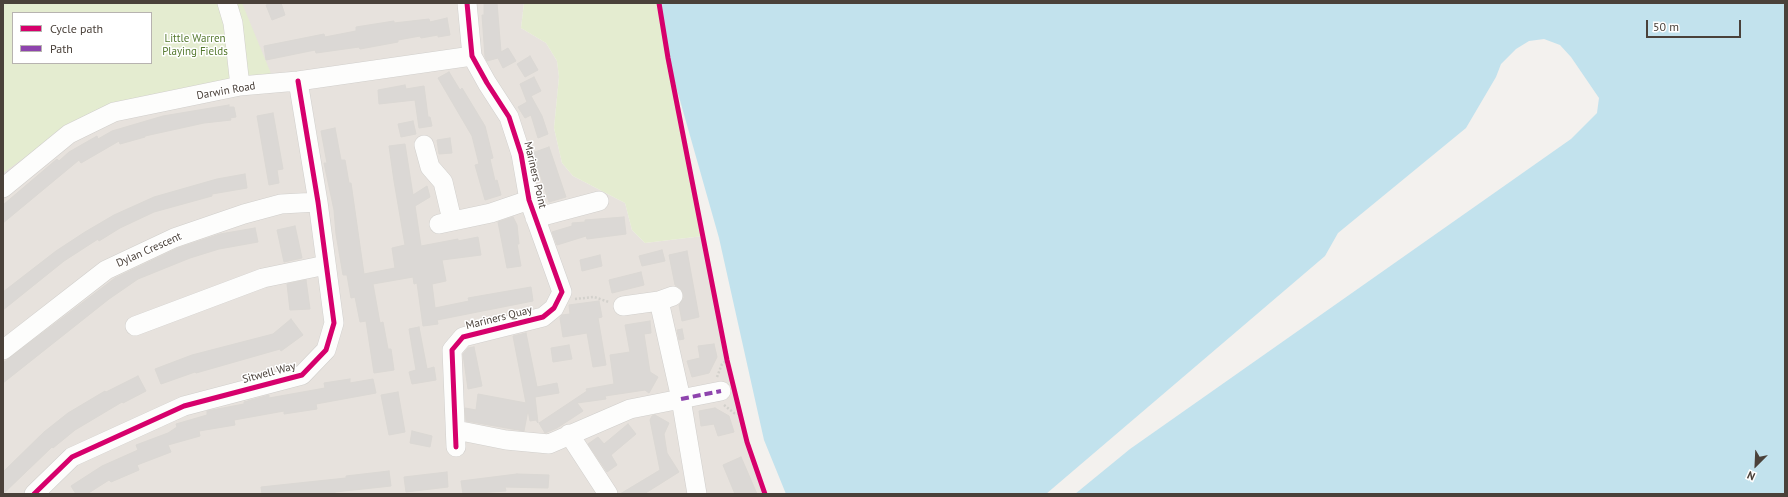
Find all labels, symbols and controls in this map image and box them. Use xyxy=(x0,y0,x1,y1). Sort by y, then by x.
legend xyxy=(12,12,152,64)
scale bar xyxy=(1648,12,1743,38)
text: 50 m xyxy=(1653,19,1679,34)
text: Cycle path xyxy=(50,21,103,36)
park label: Little Warren Playing Fields xyxy=(162,32,228,58)
text: Path xyxy=(50,41,73,56)
street label: Darwin Road xyxy=(195,79,257,103)
street label: Mariners Point xyxy=(521,140,549,210)
street label: Dylan Crescent xyxy=(114,230,184,270)
street label: Mariners Quay xyxy=(465,303,533,333)
street label: Sitwell Way xyxy=(241,360,297,386)
north arrow xyxy=(1736,445,1776,485)
text: N xyxy=(1745,468,1757,484)

